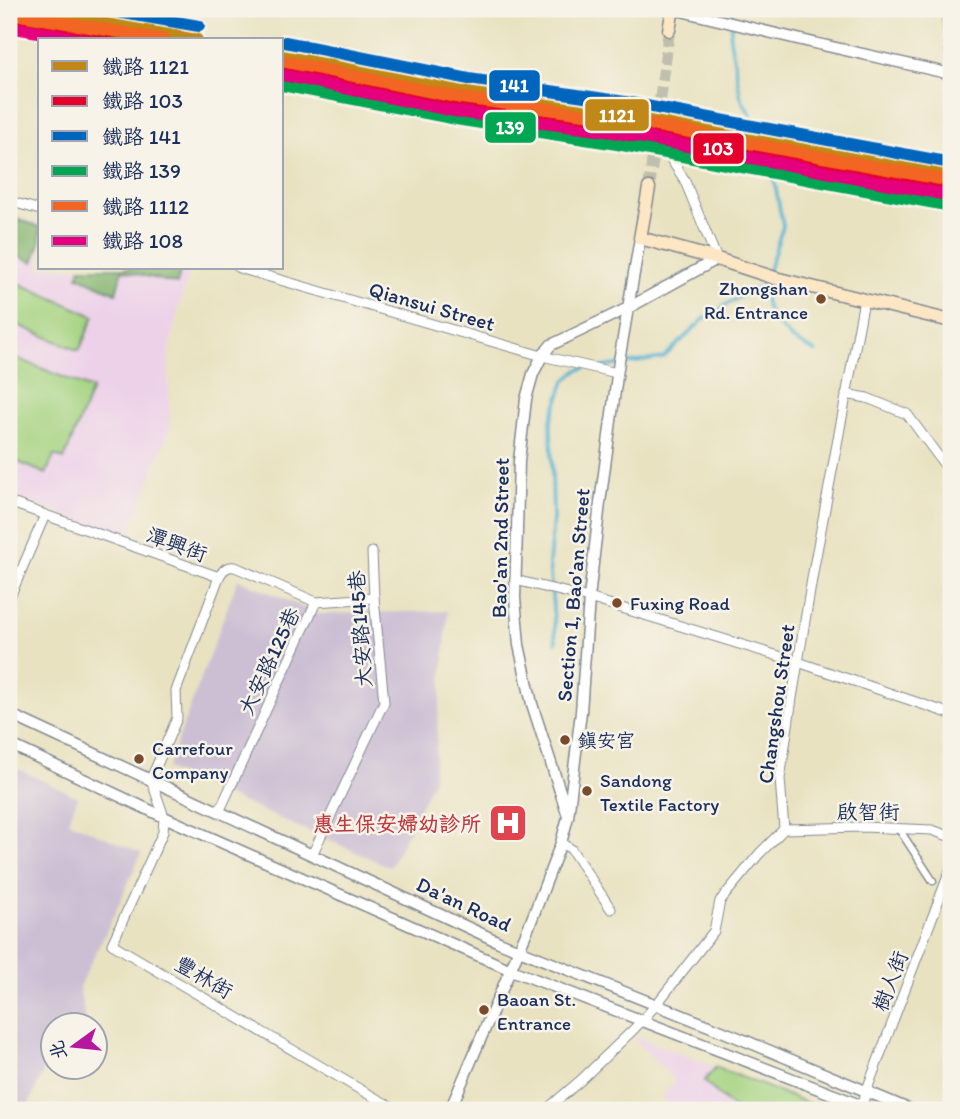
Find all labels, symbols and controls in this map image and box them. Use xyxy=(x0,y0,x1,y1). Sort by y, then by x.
legend xyxy=(38,38,284,270)
text: 鐵路 1121 xyxy=(102,54,189,79)
line badge: 141 xyxy=(488,69,541,102)
text: 141 xyxy=(499,74,529,97)
text: 鐵路 103 xyxy=(102,88,183,113)
line badge: 1121 xyxy=(584,98,650,132)
text: 1121 xyxy=(599,104,635,127)
line badge: 139 xyxy=(484,111,537,144)
text: 139 xyxy=(495,116,525,139)
text: 鐵路 141 xyxy=(102,124,181,149)
line badge: 103 xyxy=(692,132,745,165)
text: 103 xyxy=(703,137,733,160)
text: 鐵路 139 xyxy=(102,158,181,183)
text: 鐵路 1112 xyxy=(102,194,189,219)
text: 鐵路 108 xyxy=(102,228,183,253)
street label: Qiansui Street xyxy=(366,276,498,336)
place label: Zhongshan Rd. Entrance xyxy=(704,277,808,324)
marker: Zhongshan Rd. Entrance xyxy=(814,292,828,306)
street label: Bao'an 2nd Street xyxy=(486,457,514,618)
street label: Section 1, Bao'an Street xyxy=(551,487,595,703)
street label: 潭興街 xyxy=(143,521,211,567)
street label: 大安路145巷 xyxy=(343,570,377,688)
place label: Fuxing Road xyxy=(630,592,731,615)
marker: Fuxing Road xyxy=(610,596,624,610)
street label: 大安路125巷 xyxy=(233,603,305,719)
street label: Changshou Street xyxy=(752,623,800,785)
place label: 鎮安宮 xyxy=(578,729,635,752)
marker: 鎮安宮 xyxy=(558,733,572,747)
place label: Carrefour Company xyxy=(152,737,233,784)
marker: Carrefour Company xyxy=(132,752,146,766)
place label: Sandong Textile Factory xyxy=(600,769,719,816)
marker: Sandong Textile Factory xyxy=(580,784,594,798)
street label: 啟智街 xyxy=(837,799,900,824)
hospital icon: 惠生保安婦幼診所 xyxy=(487,802,529,844)
place label: 惠生保安婦幼診所 xyxy=(313,811,481,836)
street label: Da'an Road xyxy=(413,871,515,937)
street label: 樹人街 xyxy=(867,947,913,1015)
street label: 豐林街 xyxy=(170,950,238,1004)
place label: Baoan St. Entrance xyxy=(497,988,576,1035)
marker: Baoan St. Entrance xyxy=(477,1003,491,1017)
north arrow xyxy=(38,1010,108,1080)
text: 北 xyxy=(44,1038,72,1062)

